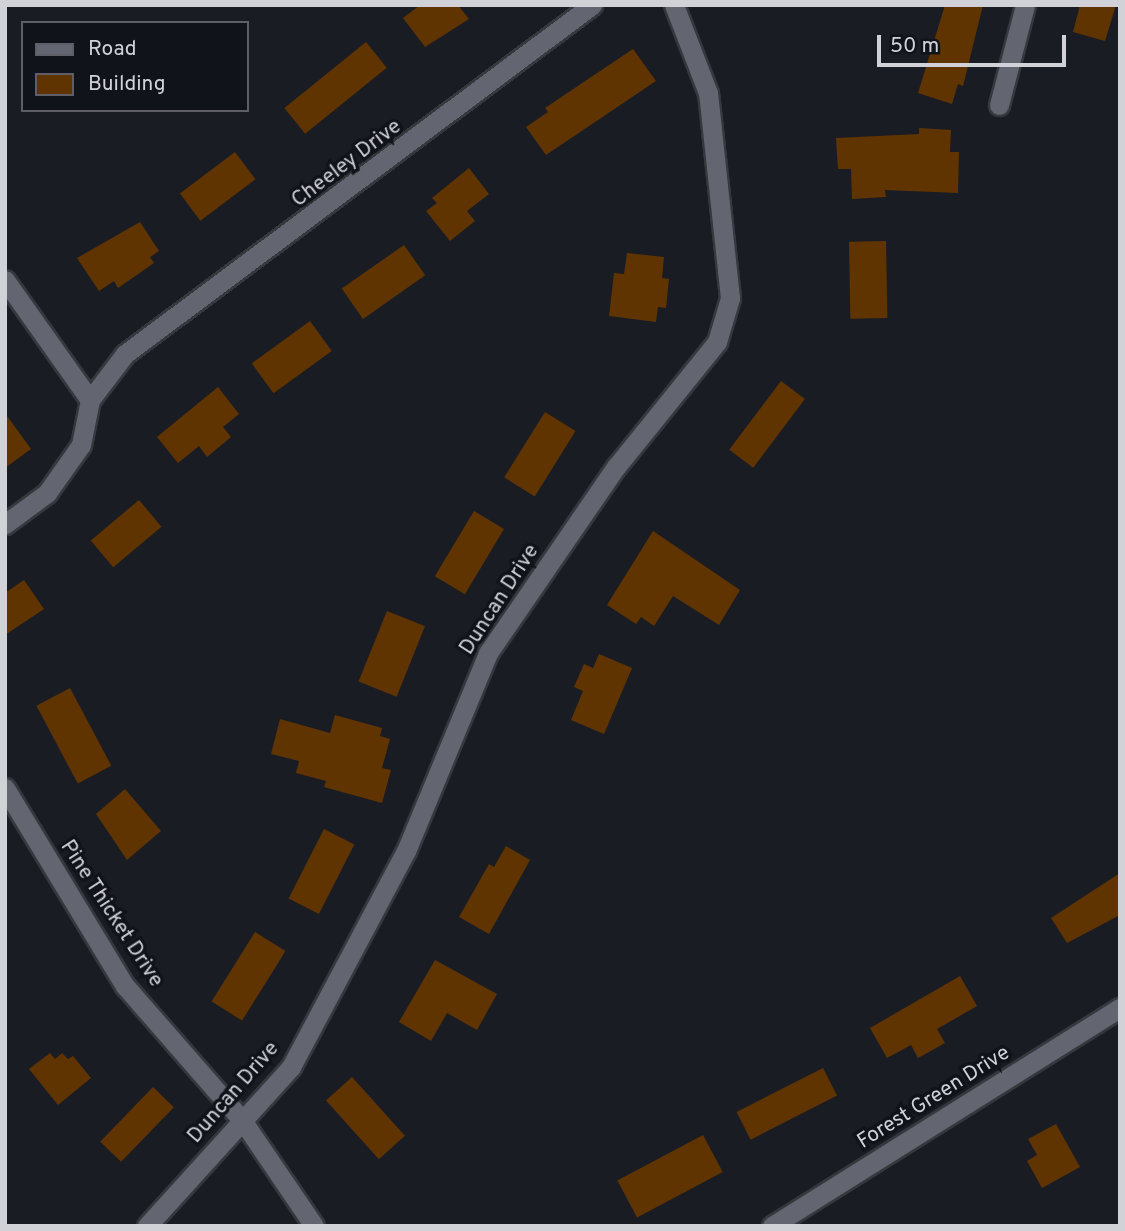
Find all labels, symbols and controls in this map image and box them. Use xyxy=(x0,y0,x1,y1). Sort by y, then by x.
legend xyxy=(21,21,248,112)
scale bar xyxy=(880,21,1069,65)
text: 50 m xyxy=(890,33,939,60)
text: Road xyxy=(88,36,137,63)
text: Building xyxy=(88,71,166,98)
street label: Cheeley Drive xyxy=(287,115,407,213)
street label: Duncan Drive xyxy=(455,540,545,660)
street label: Pine Thicket Drive xyxy=(54,835,168,993)
street label: Duncan Drive xyxy=(183,1037,285,1149)
street label: Forest Green Drive xyxy=(853,1041,1015,1155)

